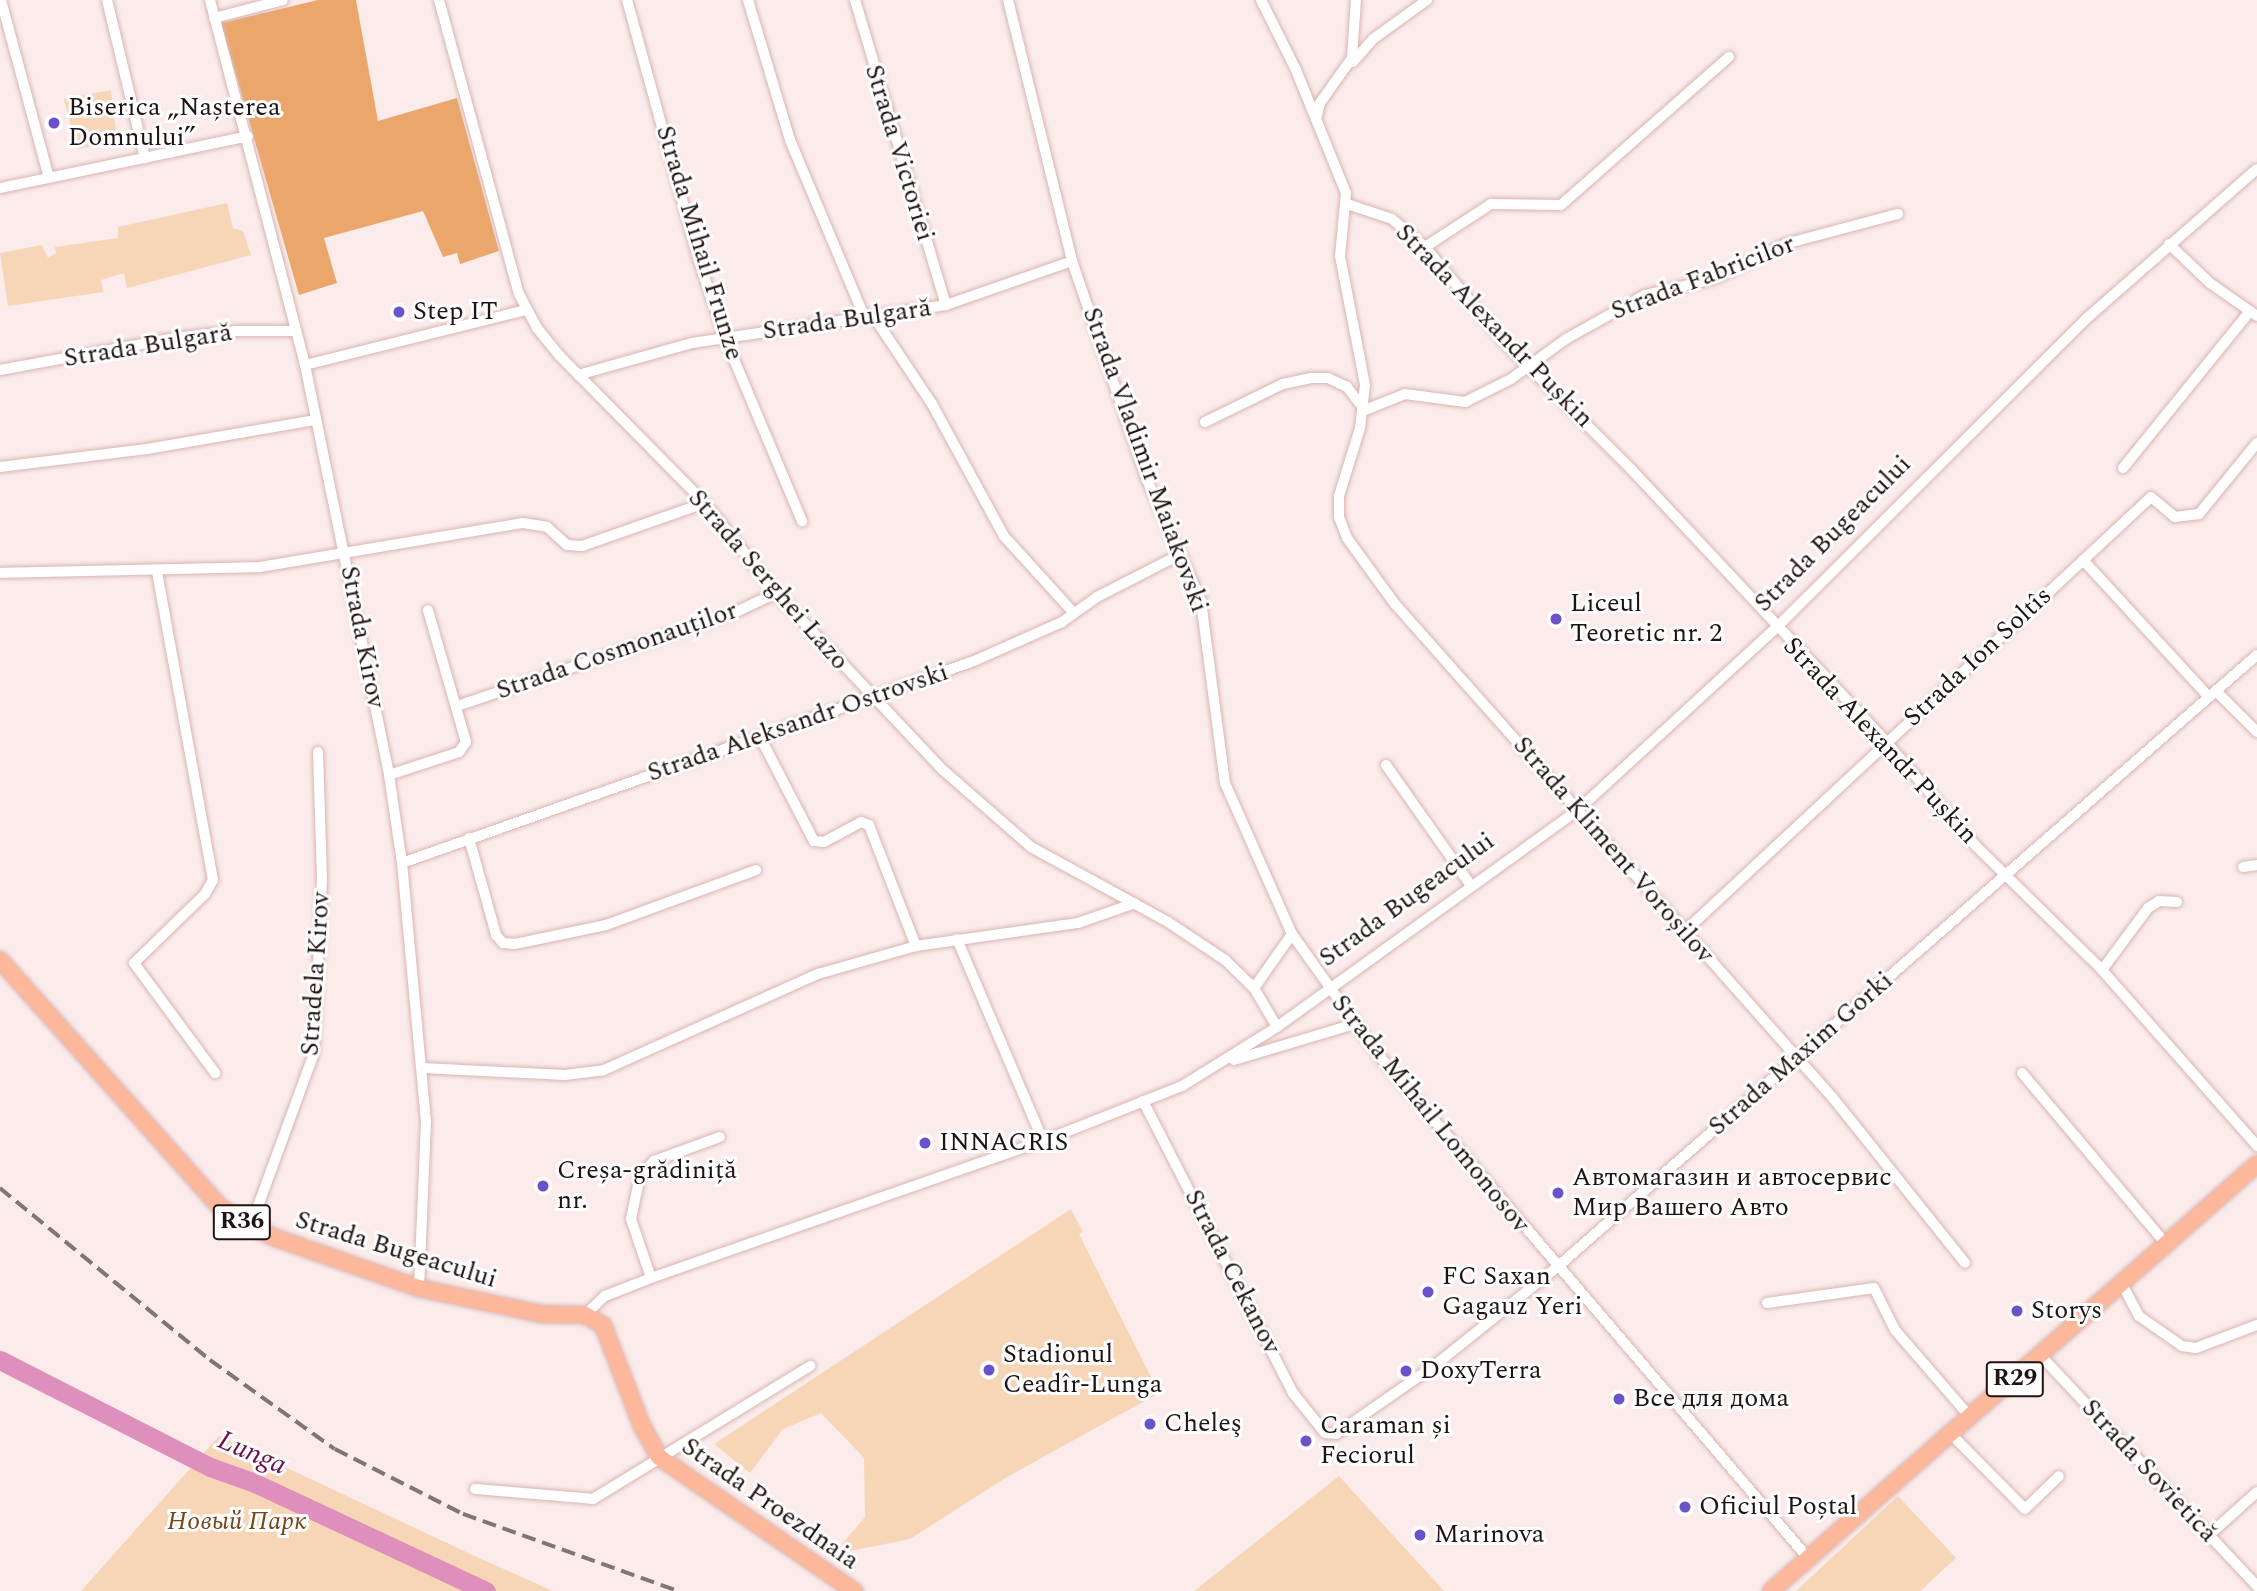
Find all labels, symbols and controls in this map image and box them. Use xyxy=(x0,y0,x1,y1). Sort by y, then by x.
street label: Strada Victoriei xyxy=(857,61,941,245)
place label: Biserica „Nașterea Domnului” xyxy=(68,92,281,154)
marker: Biserica „Nașterea Domnului” xyxy=(46,115,62,131)
street label: Strada Mihail Frunze xyxy=(648,122,750,364)
street label: Strada Alexandr Pușkin xyxy=(1388,217,1600,435)
street label: Strada Fabricilor xyxy=(1607,229,1799,327)
street label: Strada Bulgară xyxy=(761,293,933,347)
place label: Step IT xyxy=(413,296,498,328)
street label: Strada Vladimir Maiakovski xyxy=(1075,303,1215,617)
marker: Step IT xyxy=(391,304,407,320)
street label: Strada Bulgară xyxy=(62,317,234,375)
street label: Strada Bugeacului xyxy=(1748,449,1918,619)
street label: Strada Serghei Lazo xyxy=(681,483,855,677)
street label: Strada Kirov xyxy=(333,563,391,711)
street label: Strada Ion Soltîs xyxy=(1898,580,2058,734)
place label: Liceul Teoretic nr. 2 xyxy=(1570,588,1722,650)
street label: Strada Cosmonauților xyxy=(492,595,742,707)
marker: Liceul Teoretic nr. 2 xyxy=(1548,611,1564,627)
street label: Strada Alexandr Pușkin xyxy=(1776,631,1984,851)
street label: Strada Aleksandr Ostrovski xyxy=(643,657,953,789)
street label: Strada Kliment Voroșilov xyxy=(1506,730,1720,970)
street label: Strada Bugeacului xyxy=(1313,826,1501,974)
street label: Stradela Kirov xyxy=(295,891,337,1057)
street label: Strada Maxim Gorki xyxy=(1702,965,1900,1143)
street label: Strada Mihail Lomonosov xyxy=(1324,989,1536,1239)
place label: INNACRIS xyxy=(939,1127,1068,1159)
marker: INNACRIS xyxy=(917,1135,933,1151)
place label: Creșa-grădiniță nr. xyxy=(557,1155,737,1216)
place label: Автомагазин и автосервис Мир Вашего Авто xyxy=(1572,1162,1892,1224)
marker: Creșa-grădiniță nr. xyxy=(535,1178,551,1194)
street label: Strada Cekanov xyxy=(1177,1184,1287,1360)
marker: Автомагазин и автосервис Мир Вашего Авто xyxy=(1550,1185,1566,1201)
road number: R36 xyxy=(212,1202,272,1242)
street label: Strada Bugeacului xyxy=(291,1205,501,1295)
place label: FC Saxan Gagauz Yeri xyxy=(1442,1261,1583,1322)
marker: FC Saxan Gagauz Yeri xyxy=(1420,1284,1436,1300)
place label: Storys xyxy=(2031,1295,2102,1327)
marker: Storys xyxy=(2009,1303,2025,1319)
place label: Stadionul Ceadîr-Lunga xyxy=(1003,1339,1162,1400)
place label: DoxyTerra xyxy=(1420,1355,1542,1387)
road number: R29 xyxy=(1985,1358,2045,1400)
marker: Stadionul Ceadîr-Lunga xyxy=(981,1362,997,1378)
marker: DoxyTerra xyxy=(1398,1363,1414,1379)
place label: Все для дома xyxy=(1633,1383,1789,1415)
marker: Все для дома xyxy=(1611,1391,1627,1407)
street label: Strada Sovietică xyxy=(2075,1393,2223,1549)
place label: Cheleş xyxy=(1164,1408,1242,1440)
place label: Caraman și Feciorul xyxy=(1320,1410,1451,1472)
marker: Cheleş xyxy=(1142,1416,1158,1432)
water label: Lunga xyxy=(212,1424,292,1482)
street label: Strada Proezdnaia xyxy=(675,1431,865,1577)
marker: Caraman și Feciorul xyxy=(1298,1433,1314,1449)
place label: Oficiul Poștal xyxy=(1699,1491,1857,1523)
marker: Oficiul Poștal xyxy=(1677,1499,1693,1515)
park label: Новый Парк xyxy=(167,1506,307,1538)
place label: Marinova xyxy=(1434,1519,1544,1551)
marker: Marinova xyxy=(1412,1527,1428,1543)

